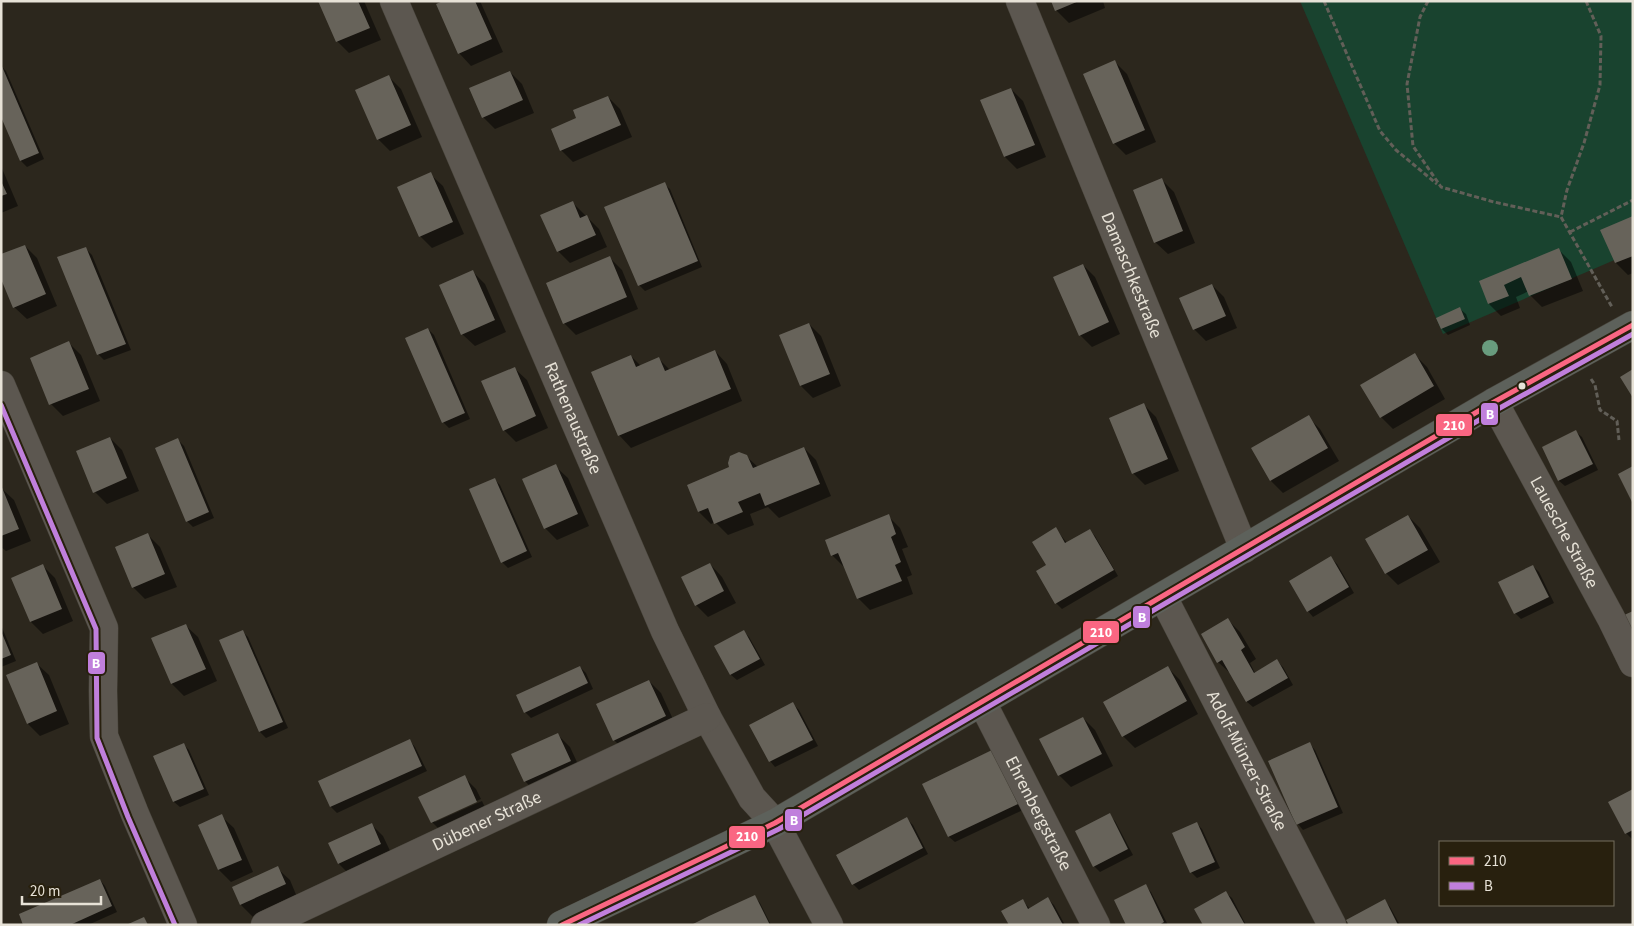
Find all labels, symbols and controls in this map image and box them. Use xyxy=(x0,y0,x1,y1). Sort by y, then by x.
street label: Damaschkestraße xyxy=(1095,208,1169,342)
street label: Rathenaustraße xyxy=(538,358,609,478)
unlabelled marker xyxy=(1517,381,1527,391)
line badge: B xyxy=(1480,402,1499,426)
text: B xyxy=(1486,405,1495,425)
line badge: 210 xyxy=(1435,413,1473,437)
text: 210 xyxy=(1443,416,1465,436)
street label: Lauesche Straße xyxy=(1524,472,1605,593)
line badge: B xyxy=(1132,605,1151,629)
text: B xyxy=(1138,608,1147,628)
line badge: 210 xyxy=(1082,620,1120,644)
text: 210 xyxy=(1090,623,1112,643)
line badge: B xyxy=(87,651,106,675)
text: B xyxy=(92,654,101,674)
street label: Adolf-Münzer-Straße xyxy=(1201,686,1294,835)
street label: Ehrenbergstraße xyxy=(999,752,1079,875)
street label: Dübener Straße xyxy=(428,784,545,857)
line badge: B xyxy=(784,808,803,832)
text: B xyxy=(790,811,799,831)
line badge: 210 xyxy=(728,825,766,849)
text: 210 xyxy=(736,827,758,847)
legend xyxy=(1439,841,1614,906)
text: 210 xyxy=(1484,851,1506,872)
scale bar xyxy=(22,874,101,906)
text: B xyxy=(1484,876,1493,897)
text: 20 m xyxy=(30,881,60,902)

